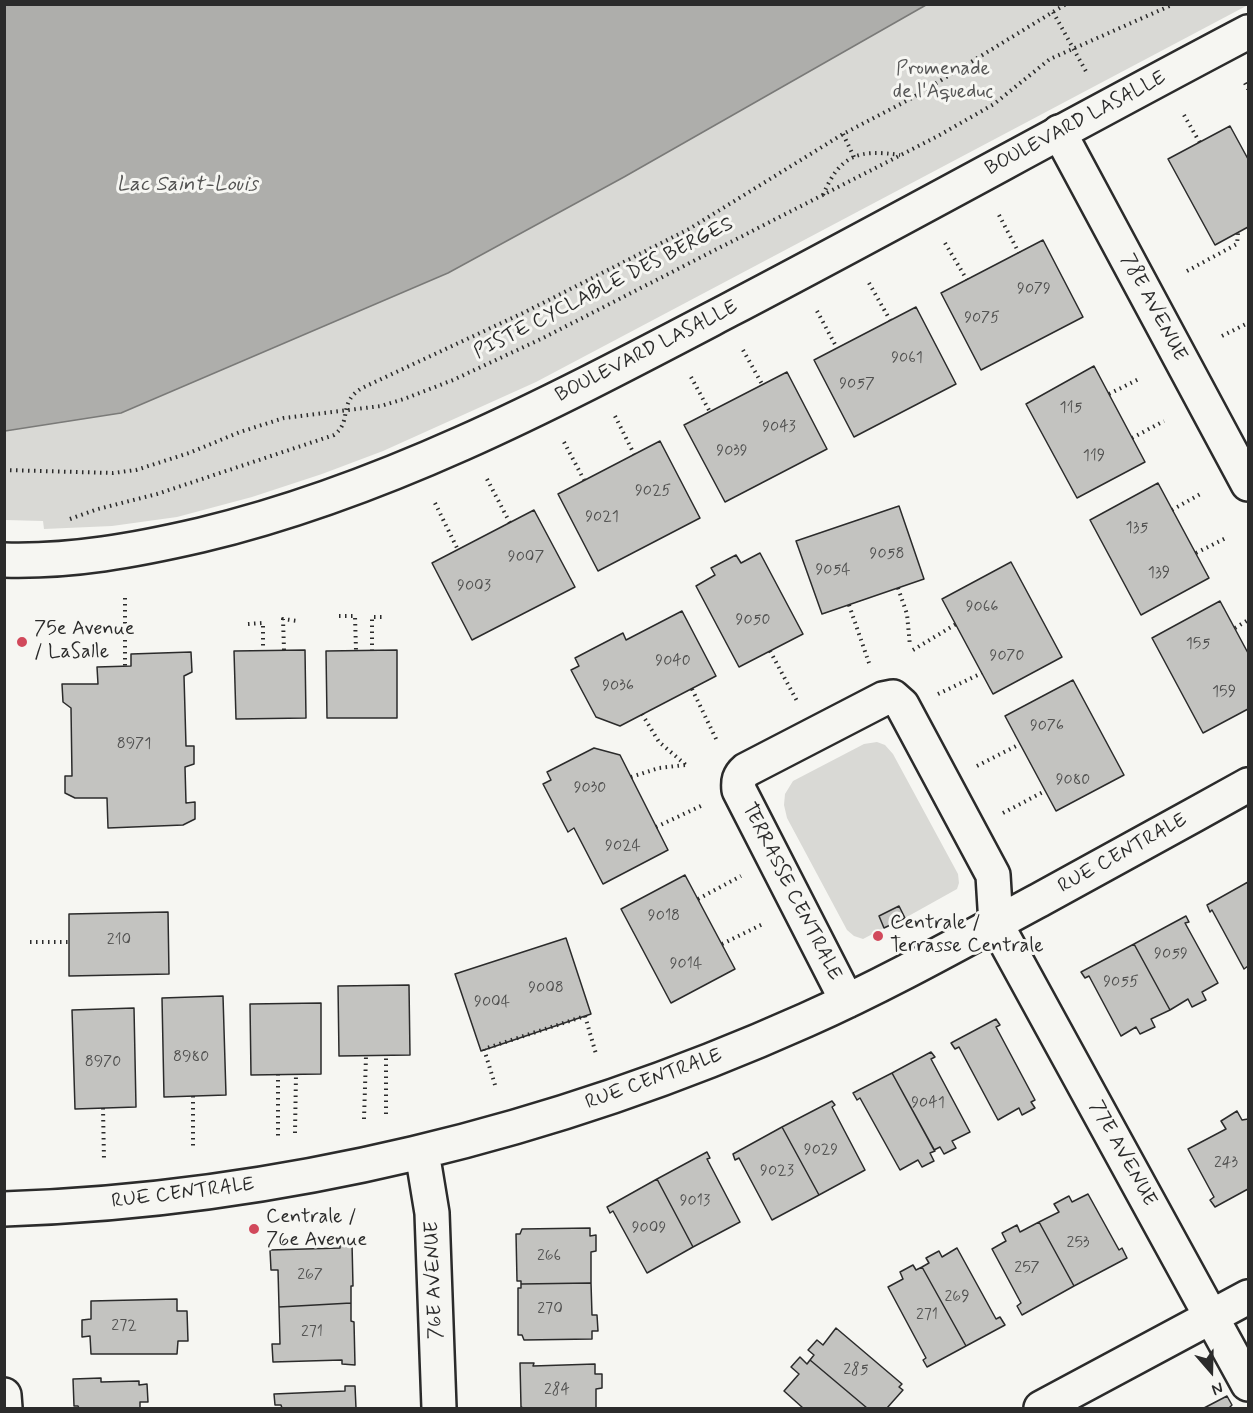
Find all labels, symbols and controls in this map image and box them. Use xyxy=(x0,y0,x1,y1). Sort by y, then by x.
park label: Promenade de l'Aqueduc xyxy=(893,58,993,105)
street label: BOULEVARD LASALLE xyxy=(982,66,1170,182)
water label: Lac Saint-Louis xyxy=(116,173,258,199)
street label: PISTE CYCLABLE DES BERGES xyxy=(470,213,738,365)
street label: 78E AVENUE xyxy=(1115,250,1191,366)
house number: 9079 xyxy=(1017,280,1051,300)
street label: BOULEVARD LASALLE xyxy=(552,296,742,408)
house number: 9075 xyxy=(964,309,1000,329)
house number: 9061 xyxy=(891,349,923,369)
house number: 9057 xyxy=(839,375,875,395)
house number: 115 xyxy=(1060,399,1082,419)
house number: 9043 xyxy=(762,418,796,438)
house number: 9039 xyxy=(716,442,748,462)
house number: 119 xyxy=(1083,447,1105,467)
house number: 9025 xyxy=(635,482,671,502)
house number: 9021 xyxy=(585,508,619,528)
house number: 135 xyxy=(1126,519,1148,539)
house number: 9058 xyxy=(870,545,904,565)
house number: 9007 xyxy=(508,548,544,568)
house number: 9054 xyxy=(815,561,851,581)
house number: 139 xyxy=(1148,564,1170,584)
house number: 9003 xyxy=(457,577,491,597)
house number: 9066 xyxy=(966,598,998,618)
house number: 9050 xyxy=(736,611,770,631)
place label: 75e Avenue / LaSalle xyxy=(34,618,135,665)
marker: 75e Avenue / LaSalle xyxy=(15,635,29,649)
house number: 155 xyxy=(1186,635,1210,655)
house number: 9070 xyxy=(990,647,1024,667)
house number: 9040 xyxy=(655,652,691,672)
house number: 9036 xyxy=(602,677,634,697)
house number: 159 xyxy=(1212,683,1236,703)
house number: 9076 xyxy=(1030,717,1064,737)
house number: 8971 xyxy=(117,735,151,755)
house number: 9080 xyxy=(1056,771,1090,791)
house number: 9030 xyxy=(574,779,606,799)
street label: TERRASSE CENTRALE xyxy=(736,799,846,985)
street label: RUE CENTRALE xyxy=(1054,809,1192,899)
house number: 9024 xyxy=(605,837,641,857)
house number: 9018 xyxy=(648,907,680,927)
place label: Centrale / Terrasse Centrale xyxy=(890,912,1044,959)
marker: Centrale / Terrasse Centrale xyxy=(871,929,885,943)
house number: 210 xyxy=(107,931,131,951)
house number: 9059 xyxy=(1154,945,1188,965)
house number: 9014 xyxy=(670,955,702,975)
house number: 9055 xyxy=(1103,973,1139,993)
house number: 9008 xyxy=(528,979,564,999)
house number: 9004 xyxy=(474,993,510,1013)
street label: RUE CENTRALE xyxy=(583,1044,725,1116)
house number: 8980 xyxy=(173,1048,209,1068)
house number: 8970 xyxy=(85,1053,121,1073)
house number: 9041 xyxy=(911,1094,945,1114)
street label: 77E AVENUE xyxy=(1083,1097,1161,1211)
house number: 9029 xyxy=(804,1141,838,1161)
house number: 243 xyxy=(1214,1154,1238,1174)
house number: 9023 xyxy=(760,1162,794,1182)
street label: RUE CENTRALE xyxy=(110,1173,256,1215)
house number: 9013 xyxy=(680,1192,710,1212)
place label: Centrale / 76e Avenue xyxy=(266,1206,367,1253)
house number: 9009 xyxy=(632,1219,666,1239)
street label: 76E AVENUE xyxy=(421,1221,449,1339)
marker: Centrale / 76e Avenue xyxy=(247,1222,261,1236)
house number: 253 xyxy=(1067,1234,1089,1254)
house number: 266 xyxy=(537,1247,561,1267)
house number: 257 xyxy=(1014,1259,1040,1279)
house number: 267 xyxy=(297,1266,323,1286)
house number: 269 xyxy=(944,1288,970,1308)
house number: 270 xyxy=(537,1300,563,1320)
house number: 271 xyxy=(916,1306,938,1326)
house number: 272 xyxy=(111,1317,137,1337)
house number: 271 xyxy=(301,1323,323,1343)
north arrow xyxy=(1181,1341,1241,1401)
house number: 285 xyxy=(843,1361,869,1381)
text: N xyxy=(1209,1377,1226,1400)
house number: 284 xyxy=(544,1381,570,1401)

